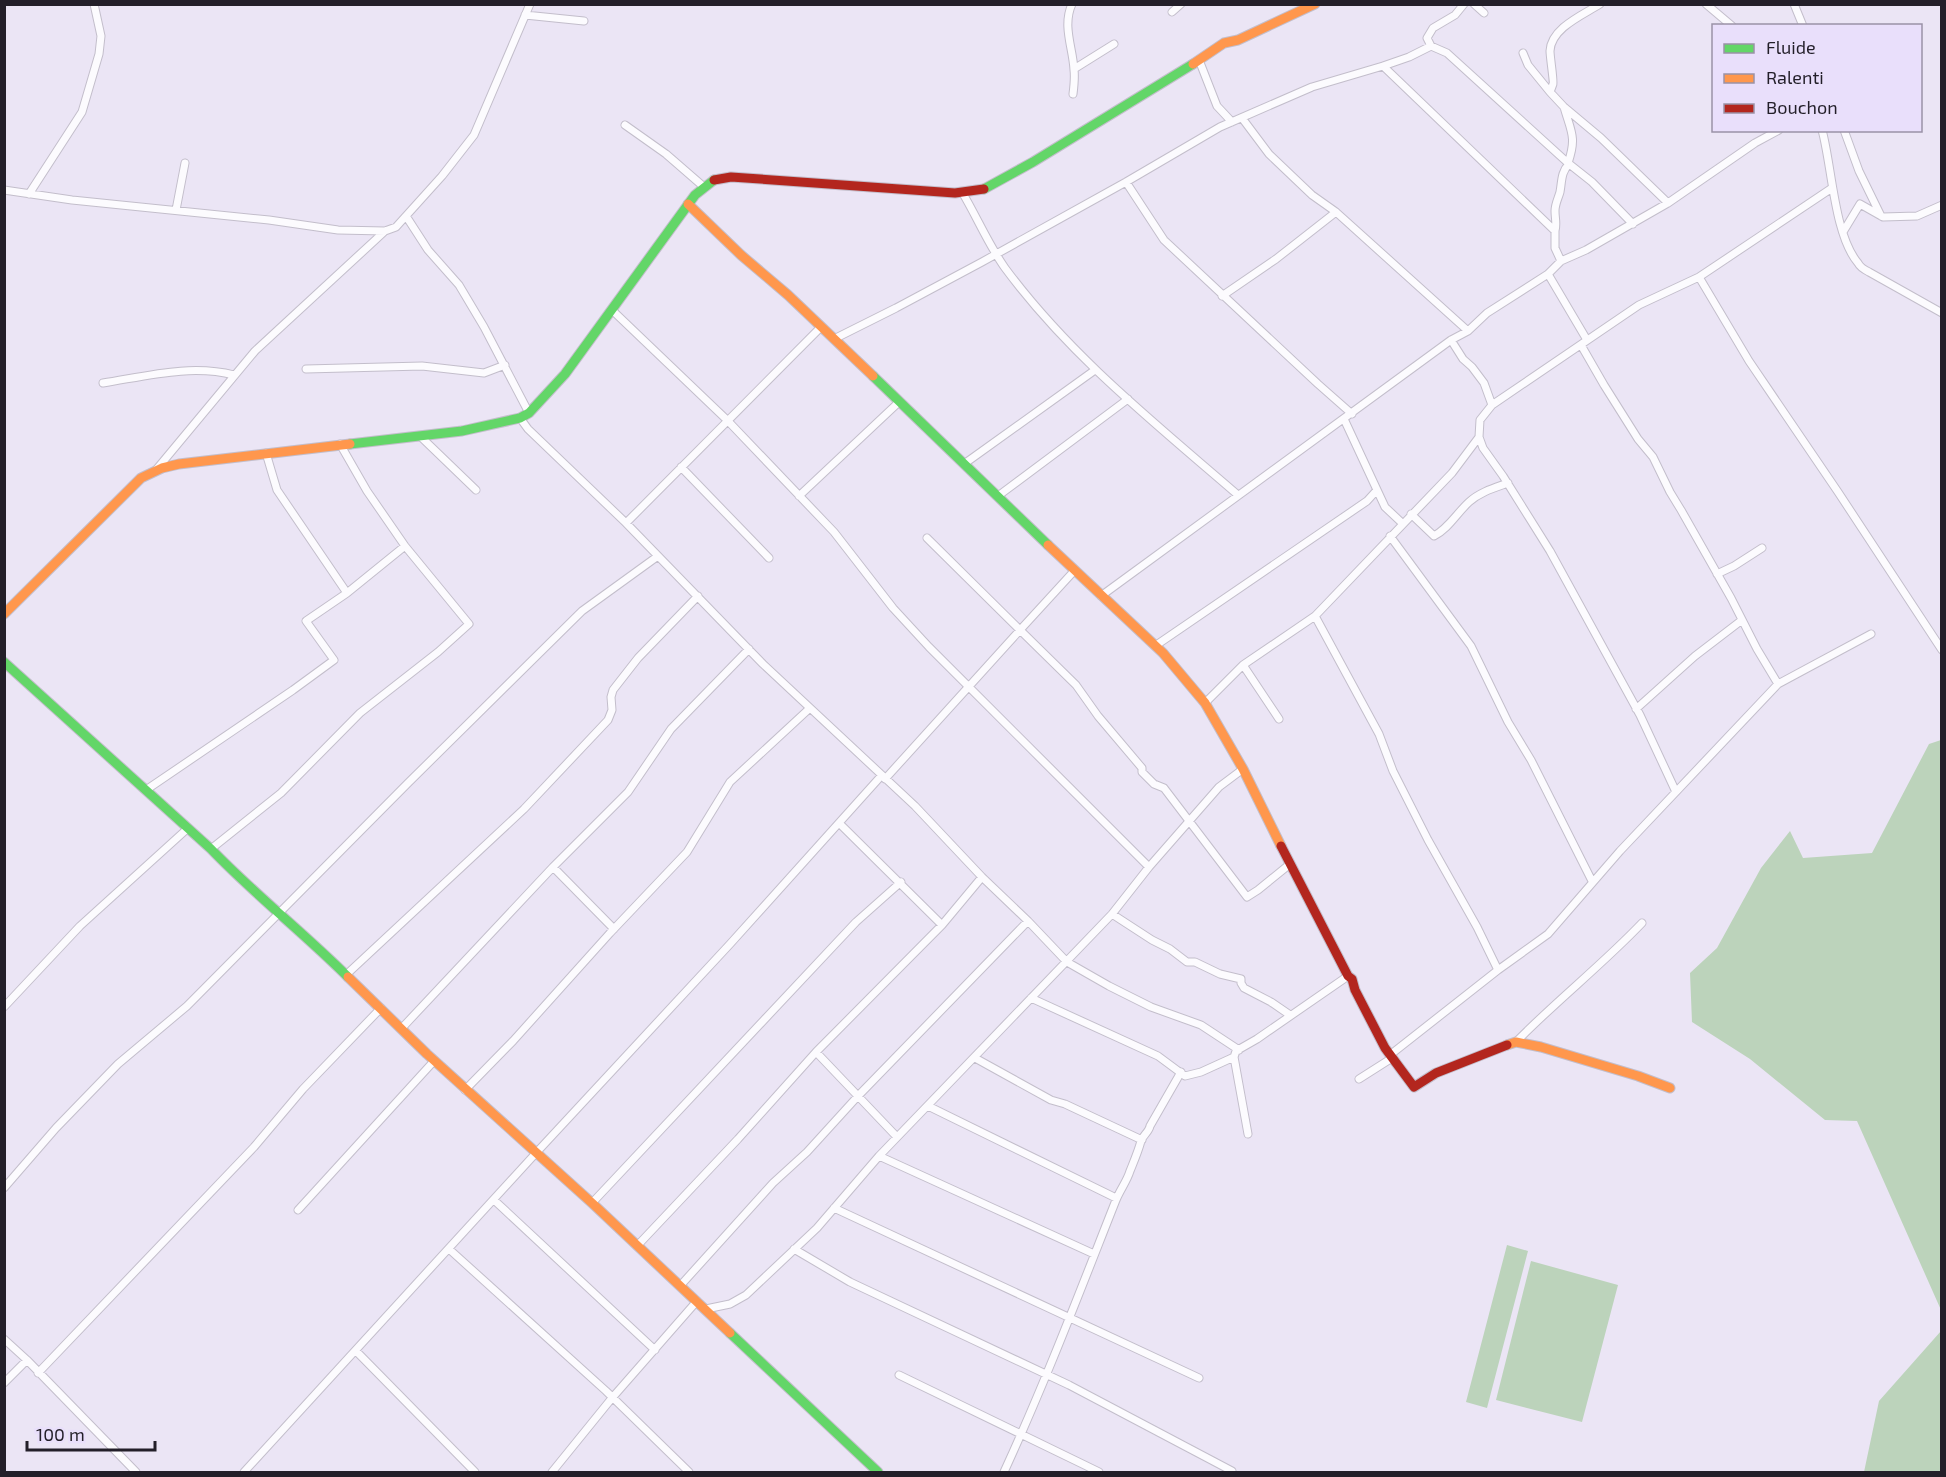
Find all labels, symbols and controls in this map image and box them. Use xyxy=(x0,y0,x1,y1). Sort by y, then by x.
legend xyxy=(1712,24,1922,132)
text: Fluide xyxy=(1766,36,1816,58)
text: Ralenti xyxy=(1766,66,1824,88)
text: Bouchon xyxy=(1766,96,1838,118)
scale bar xyxy=(27,1414,154,1452)
text: 100 m xyxy=(36,1423,85,1445)

